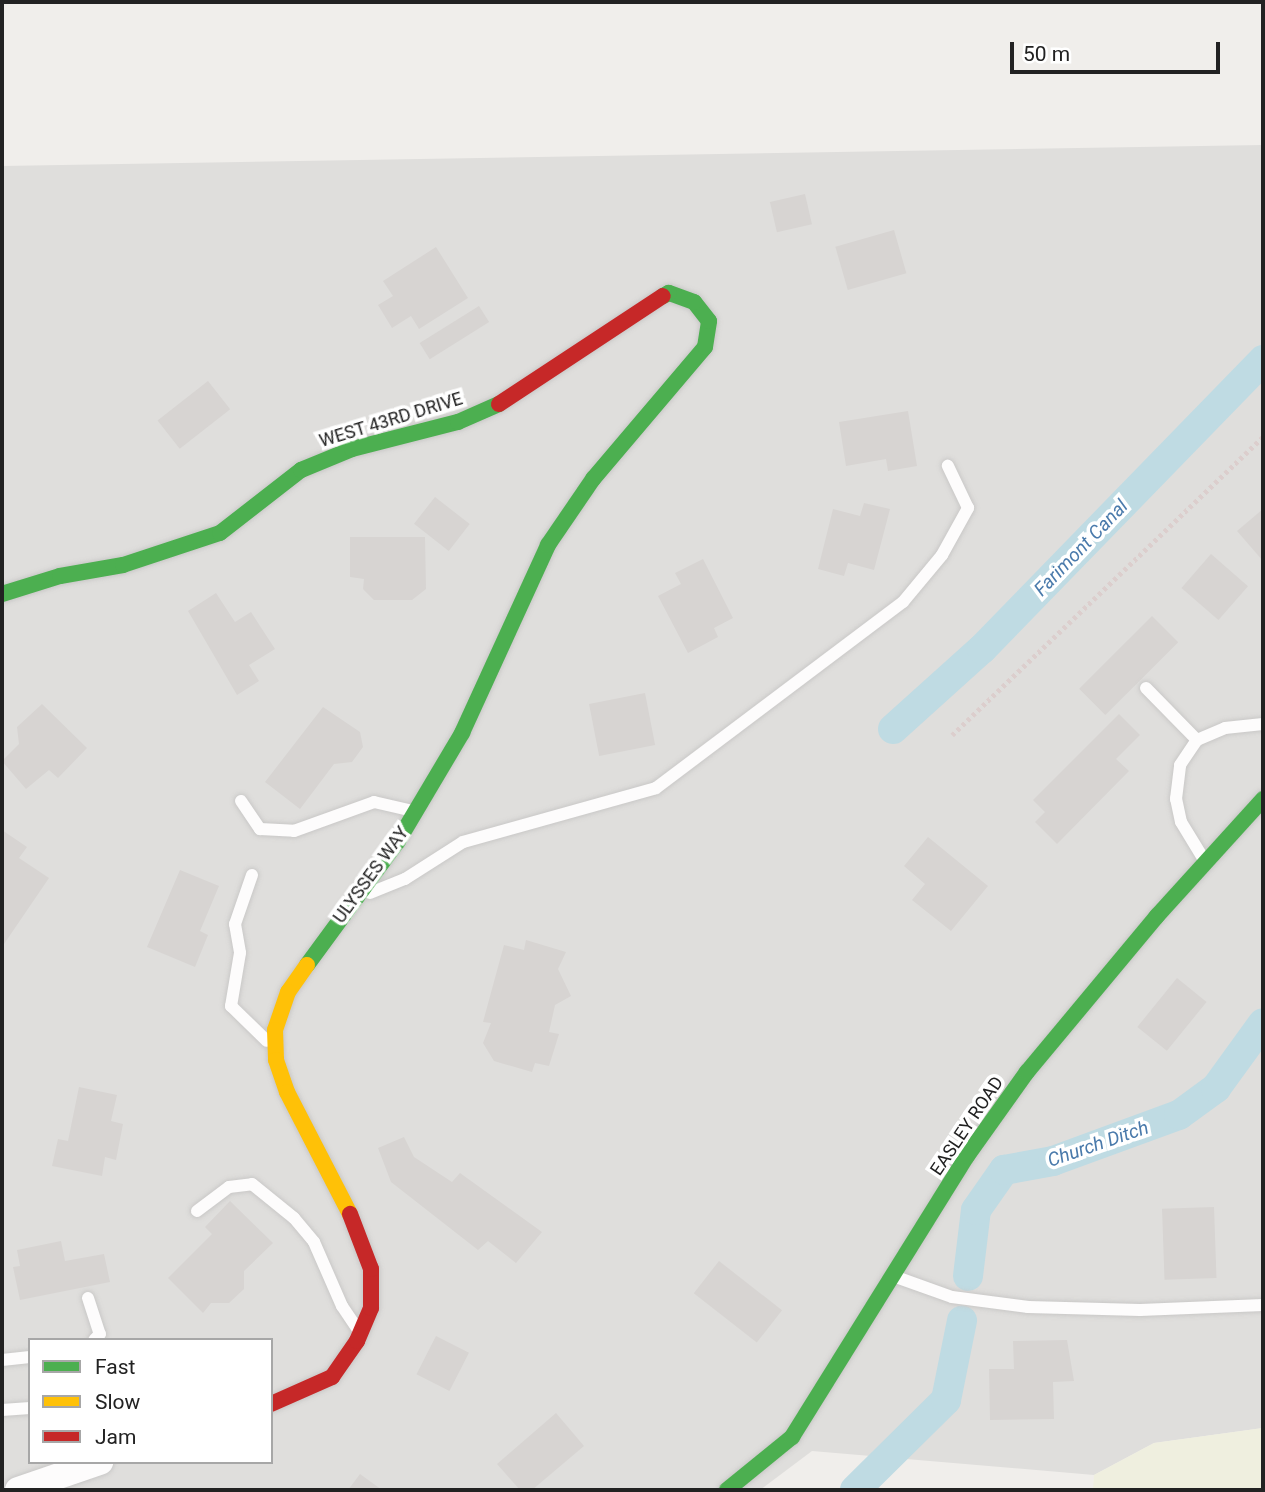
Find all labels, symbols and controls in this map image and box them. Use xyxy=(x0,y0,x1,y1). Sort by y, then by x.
scale bar xyxy=(1013,28,1223,72)
text: 50 m xyxy=(1023,42,1070,66)
street label: WEST 43RD DRIVE xyxy=(317,388,465,452)
water label: Farimont Canal xyxy=(1029,495,1133,601)
street label: ULYSSES WAY xyxy=(329,823,413,927)
street label: EASLEY ROAD xyxy=(926,1072,1008,1180)
water label: Church Ditch xyxy=(1045,1116,1151,1172)
legend xyxy=(28,1338,273,1464)
text: Fast xyxy=(95,1355,135,1379)
text: Slow xyxy=(95,1390,140,1414)
text: Jam xyxy=(95,1425,136,1449)

